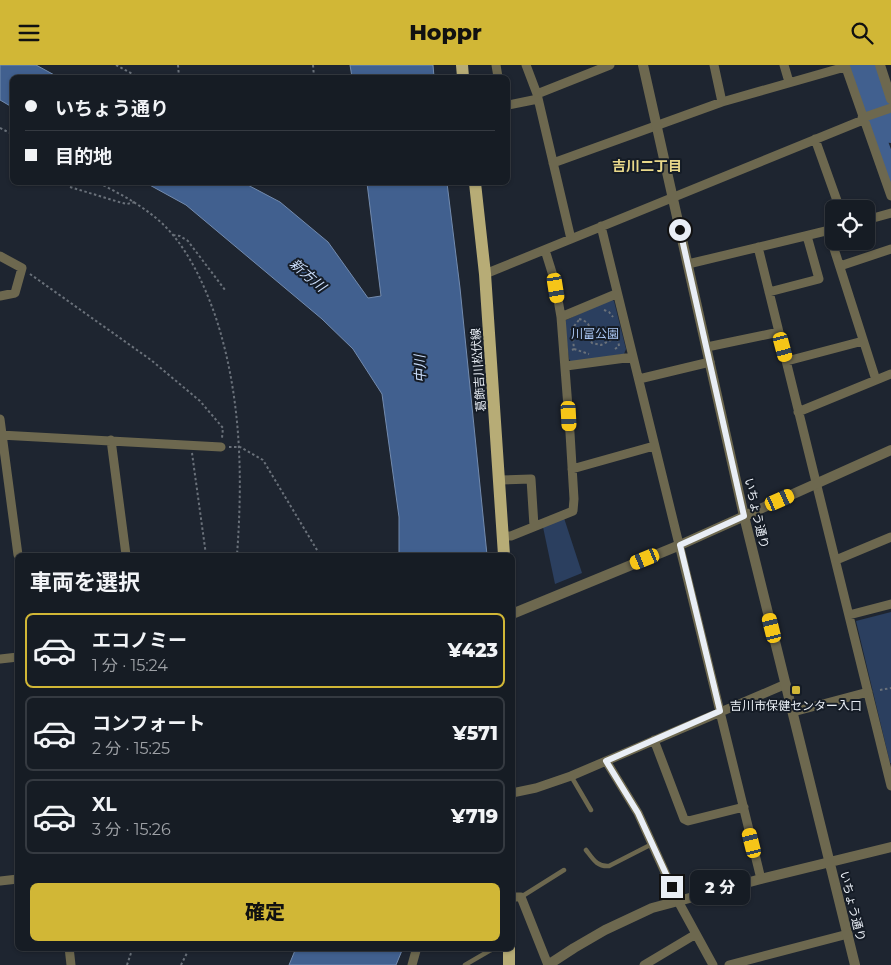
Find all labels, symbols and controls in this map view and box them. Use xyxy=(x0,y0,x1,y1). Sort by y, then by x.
icon: menu xyxy=(15,19,43,47)
text: Hoppr xyxy=(409,19,482,46)
icon: search xyxy=(848,19,876,47)
text: いちょう通り xyxy=(55,97,169,120)
text: 目的地 xyxy=(55,145,112,168)
district label: 吉川二丁目 xyxy=(612,157,682,175)
map controls xyxy=(825,200,875,250)
button: locate xyxy=(825,200,875,250)
route start xyxy=(669,219,691,241)
water label: 新方川 xyxy=(286,254,331,297)
car xyxy=(546,272,565,304)
park label: 川富公園 xyxy=(571,326,619,341)
street label: 葛飾吉川松伏線 xyxy=(468,328,488,412)
car xyxy=(771,331,794,363)
water label: 中川 xyxy=(410,353,429,383)
car xyxy=(560,401,577,431)
street label: いちょう通り xyxy=(742,476,772,550)
car xyxy=(763,487,796,513)
car xyxy=(628,546,661,572)
text: 車両を選択 xyxy=(30,569,140,596)
car xyxy=(761,612,782,644)
icon: car xyxy=(32,628,77,673)
text: エコノミー xyxy=(92,629,187,652)
text: ¥423 xyxy=(448,639,498,662)
text: 1 分 · 15:24 xyxy=(92,656,168,675)
marker: 吉川市保健センター入口 xyxy=(790,684,802,696)
place label: 吉川市保健センター入口 xyxy=(730,698,862,713)
icon: car xyxy=(32,711,77,756)
text: コンフォート xyxy=(92,712,205,735)
text: ¥571 xyxy=(452,722,498,745)
text: 2 分 · 15:25 xyxy=(92,739,170,758)
text: XL xyxy=(92,793,117,816)
icon: car xyxy=(32,794,77,839)
text: ¥719 xyxy=(451,805,498,828)
text: 3 分 · 15:26 xyxy=(92,820,171,839)
car xyxy=(741,827,762,859)
callout: 2 分 xyxy=(690,869,750,905)
street label: いちょう通り xyxy=(837,869,869,943)
route end xyxy=(661,876,683,898)
text: 2 分 xyxy=(705,878,735,897)
button: 確定 xyxy=(30,883,500,941)

